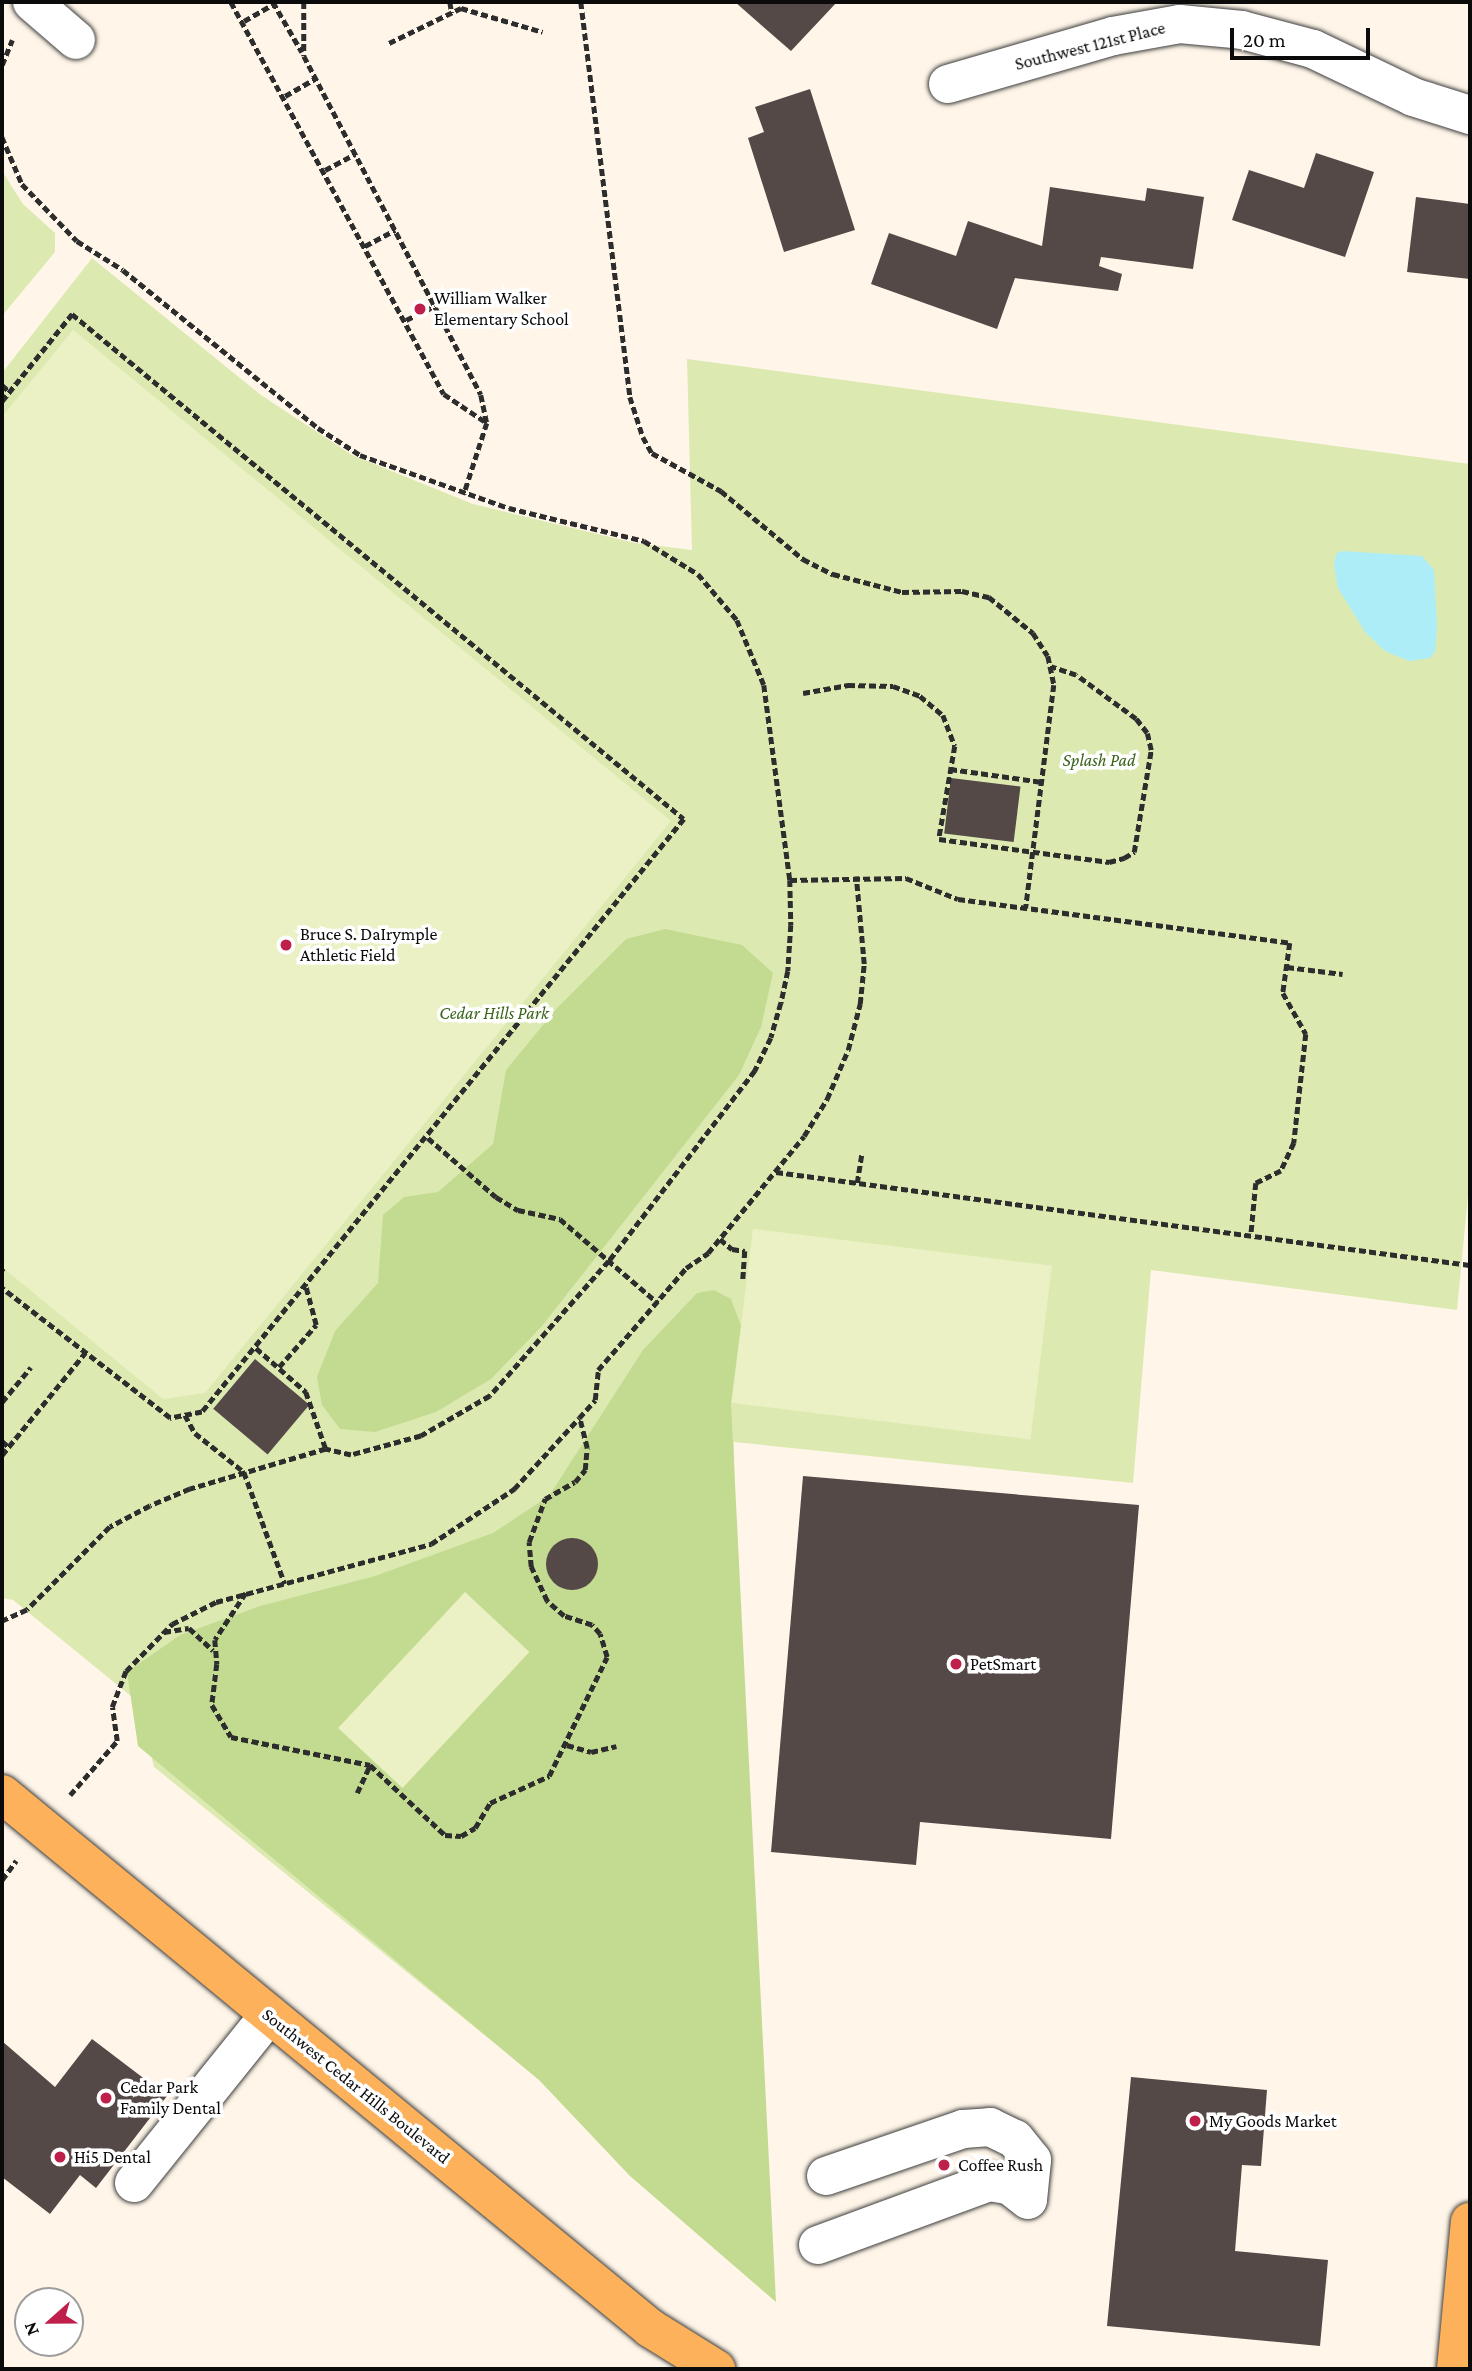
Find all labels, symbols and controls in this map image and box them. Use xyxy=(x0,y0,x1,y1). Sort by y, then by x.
scale bar xyxy=(1234,14,1374,58)
street label: Southwest 121st Place xyxy=(1013,17,1167,75)
text: 20 m xyxy=(1243,28,1286,52)
place label: William Walker Elementary School xyxy=(434,288,569,330)
marker: William Walker Elementary School xyxy=(412,301,428,317)
park label: Splash Pad xyxy=(1062,749,1136,771)
place label: Bruce S. DaIrymple Athletic Field xyxy=(300,924,437,967)
marker: Bruce S. DaIrymple Athletic Field xyxy=(278,937,294,953)
park label: Cedar Hills Park xyxy=(439,1002,549,1024)
place label: PetSmart xyxy=(970,1653,1036,1675)
marker: PetSmart xyxy=(948,1656,964,1672)
street label: Southwest Cedar Hills Boulevard xyxy=(258,2004,454,2168)
place label: Cedar Park Family Dental xyxy=(120,2077,221,2120)
marker: Cedar Park Family Dental xyxy=(98,2090,114,2106)
place label: My Goods Market xyxy=(1209,2110,1337,2132)
marker: My Goods Market xyxy=(1187,2113,1203,2129)
place label: Hi5 Dental xyxy=(74,2146,151,2168)
marker: Hi5 Dental xyxy=(52,2149,68,2165)
place label: Coffee Rush xyxy=(958,2154,1043,2176)
marker: Coffee Rush xyxy=(936,2157,952,2173)
north arrow xyxy=(14,2287,84,2357)
text: N xyxy=(19,2319,43,2339)

